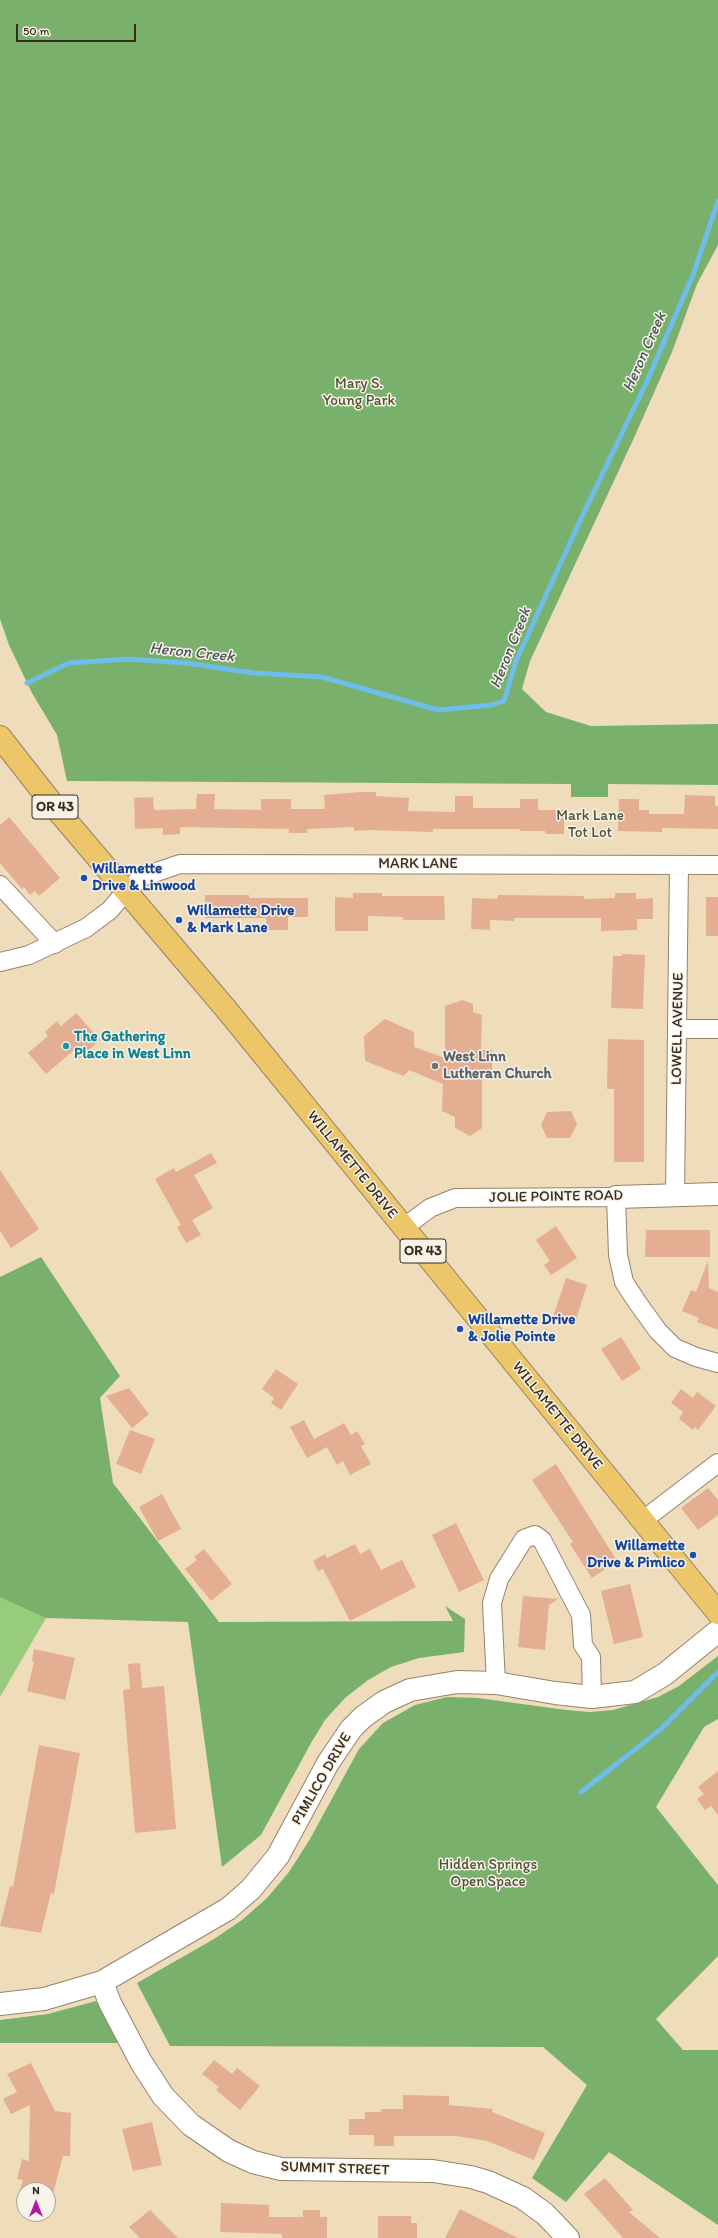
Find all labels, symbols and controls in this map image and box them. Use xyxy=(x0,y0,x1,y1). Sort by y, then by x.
scale bar xyxy=(18,16,138,42)
text: 50 m xyxy=(23,24,49,38)
water label: Heron Creek xyxy=(619,309,671,395)
park label: Mary S. Young Park xyxy=(323,375,395,410)
water label: Heron Creek xyxy=(486,605,536,691)
water label: Heron Creek xyxy=(149,639,235,667)
road number: OR 43 xyxy=(32,795,78,819)
park label: Mark Lane Tot Lot xyxy=(556,807,624,842)
street label: MARK LANE xyxy=(378,855,458,873)
place label: Willamette Drive & Linwood xyxy=(92,860,196,895)
marker: Willamette Drive & Linwood xyxy=(79,873,89,883)
place label: Willamette Drive & Mark Lane xyxy=(187,902,294,937)
marker: Willamette Drive & Mark Lane xyxy=(174,915,184,925)
street label: LOWELL AVENUE xyxy=(668,973,688,1085)
place label: The Gathering Place in West Linn xyxy=(74,1028,191,1063)
marker: The Gathering Place in West Linn xyxy=(61,1041,71,1051)
place label: West Linn Lutheran Church xyxy=(443,1048,552,1083)
marker: West Linn Lutheran Church xyxy=(430,1061,440,1071)
street label: WILLAMETTE DRIVE xyxy=(303,1107,401,1223)
street label: JOLIE POINTE ROAD xyxy=(489,1187,623,1207)
road number: OR 43 xyxy=(400,1239,446,1263)
place label: Willamette Drive & Jolie Pointe xyxy=(468,1311,575,1346)
marker: Willamette Drive & Jolie Pointe xyxy=(455,1324,465,1334)
street label: WILLAMETTE DRIVE xyxy=(508,1358,606,1474)
place label: Willamette Drive & Pimlico xyxy=(587,1537,685,1572)
marker: Willamette Drive & Pimlico xyxy=(688,1550,698,1560)
street label: PIMLICO DRIVE xyxy=(288,1730,356,1828)
park label: Hidden Springs Open Space xyxy=(439,1856,537,1891)
street label: SUMMIT STREET xyxy=(280,2158,390,2180)
north arrow xyxy=(16,2182,56,2222)
text: N xyxy=(32,2184,40,2197)

